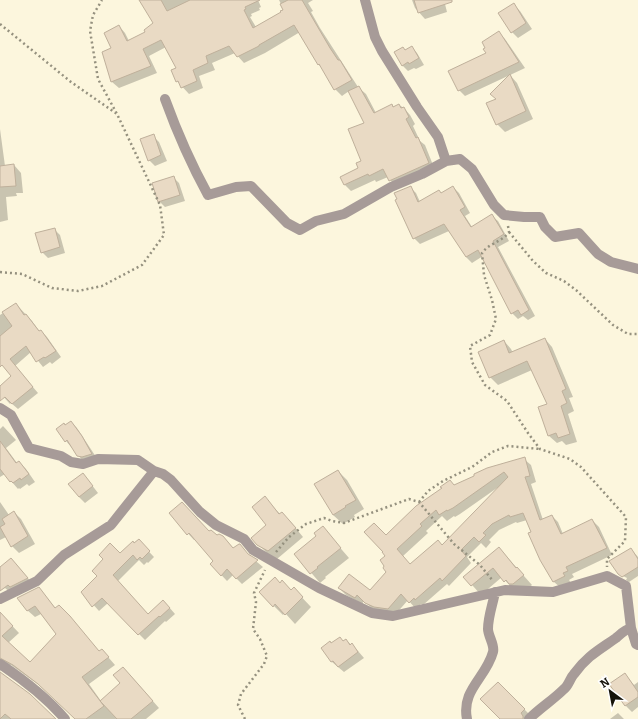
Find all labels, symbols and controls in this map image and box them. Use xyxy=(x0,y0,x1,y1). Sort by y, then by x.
north arrow xyxy=(590,671,630,711)
text: N xyxy=(598,675,612,691)

